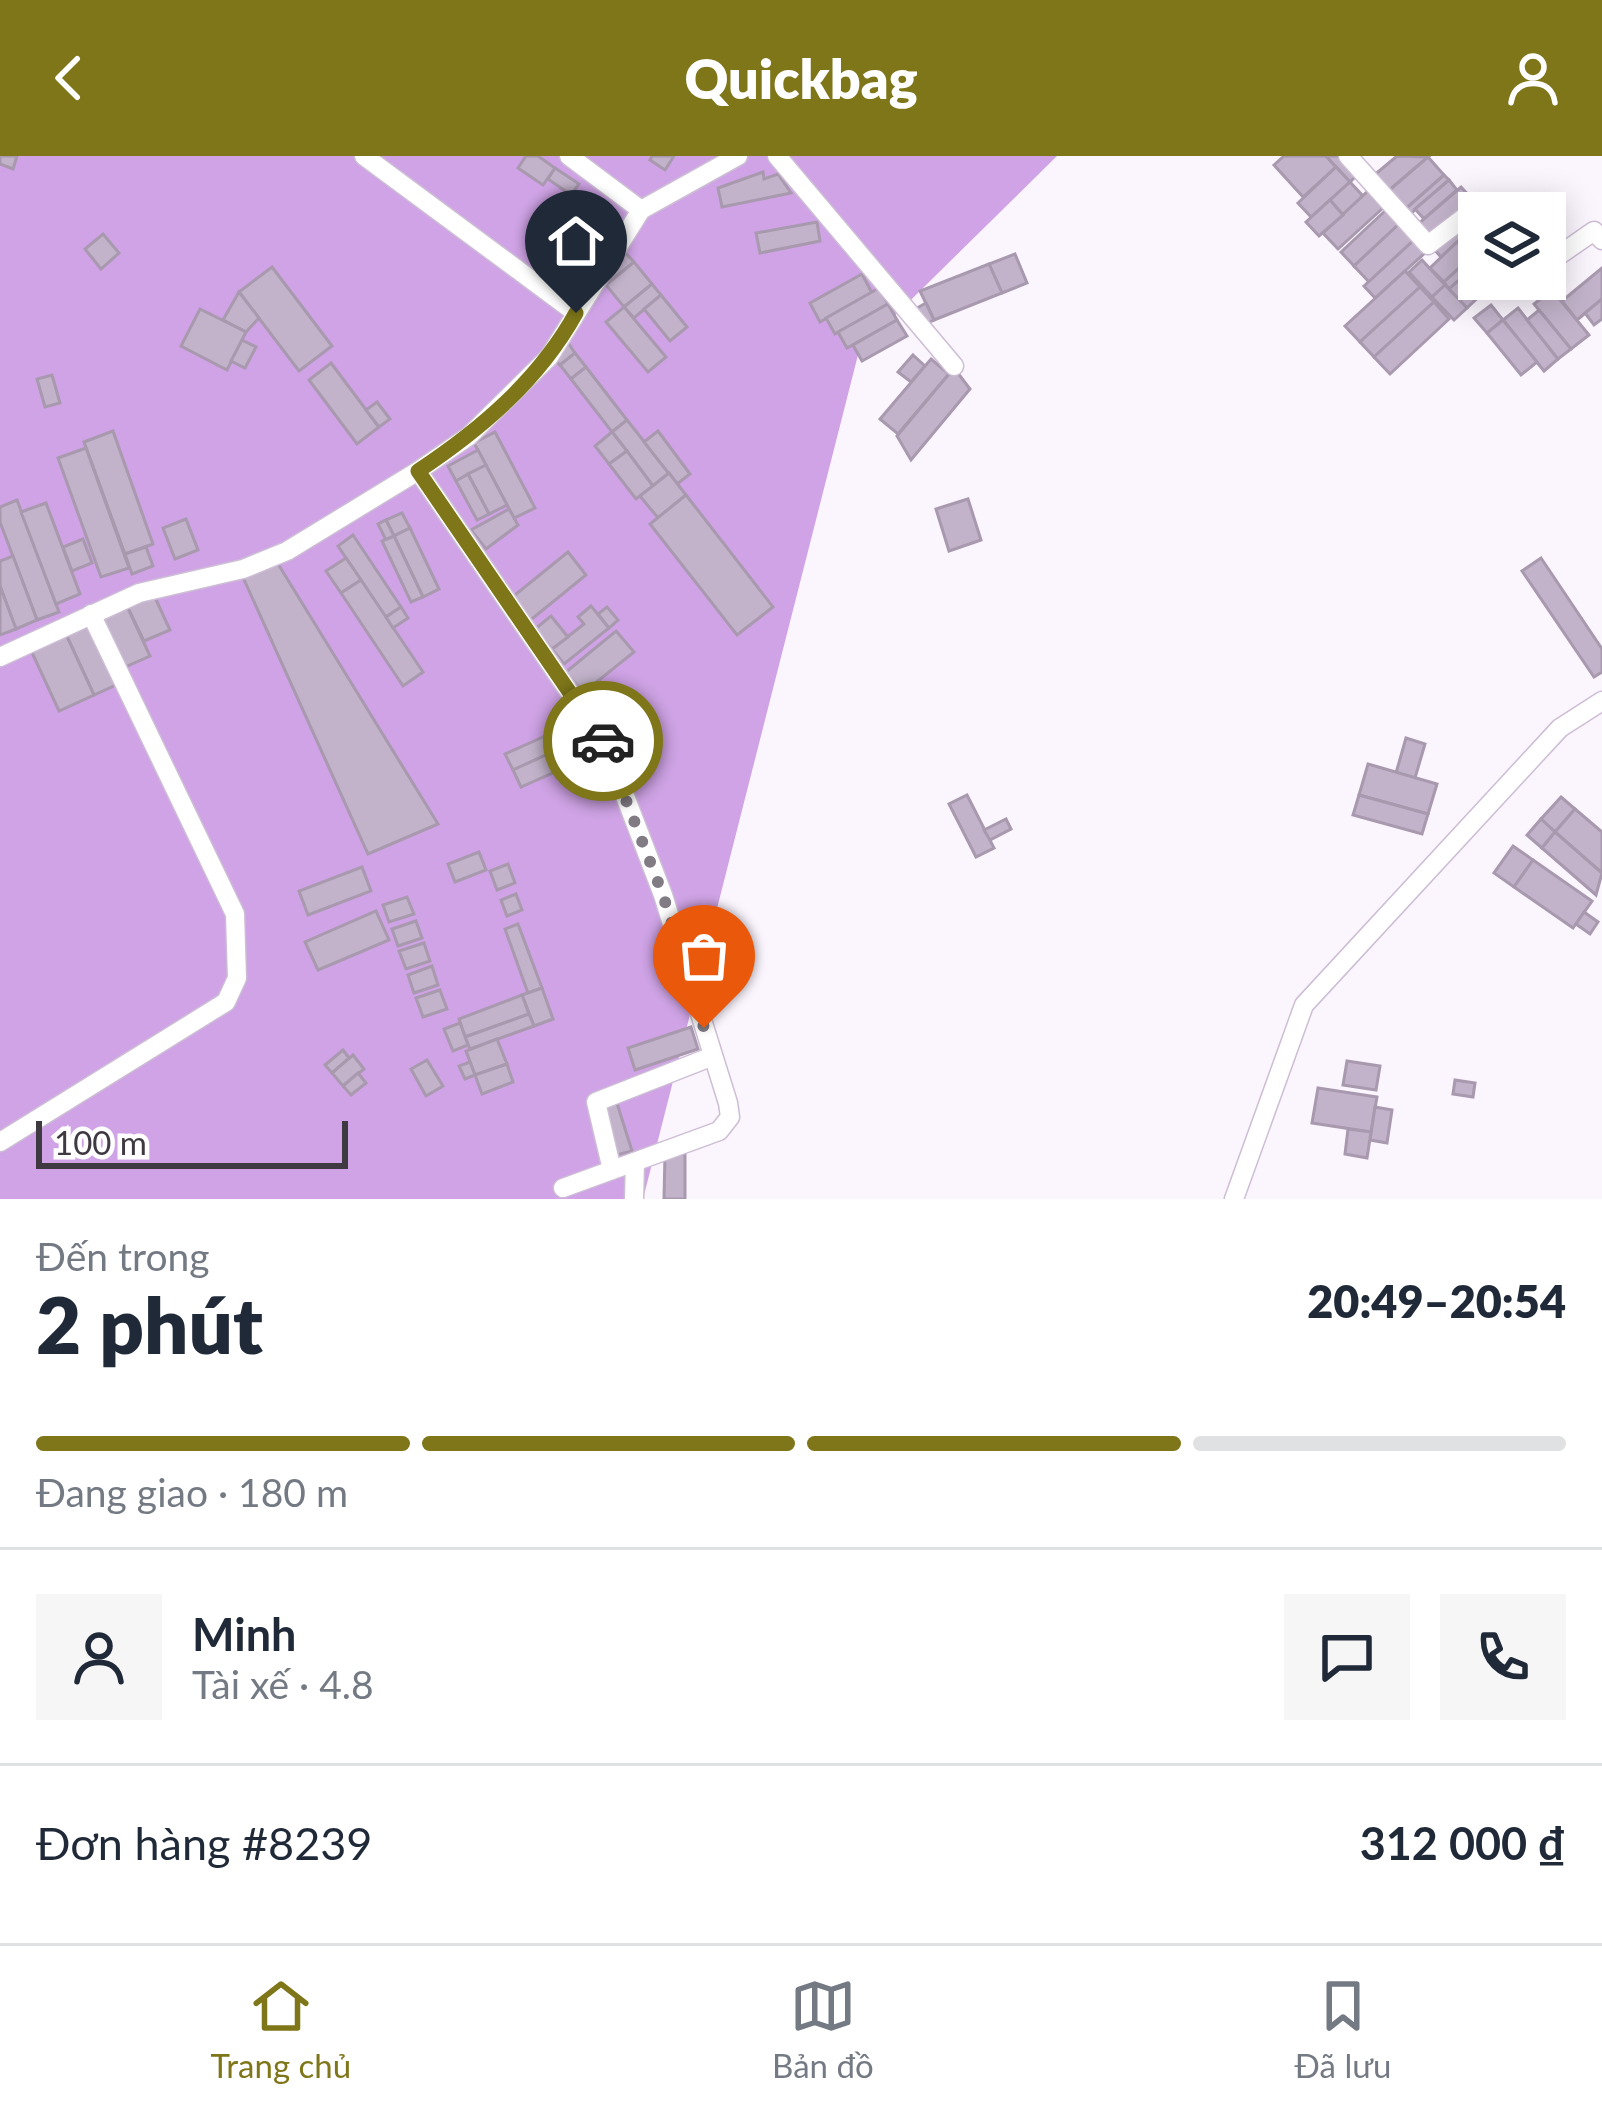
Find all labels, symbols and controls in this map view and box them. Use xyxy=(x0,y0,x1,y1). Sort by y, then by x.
icon: back xyxy=(36,45,102,111)
icon: person xyxy=(1500,45,1566,111)
text: Quickbag xyxy=(684,46,918,111)
pin xyxy=(525,190,627,313)
map controls xyxy=(1458,192,1566,300)
button: layers xyxy=(1458,192,1566,300)
icon: home xyxy=(543,208,609,274)
courier xyxy=(543,681,663,801)
icon: car xyxy=(570,708,636,774)
pin xyxy=(653,905,755,1028)
icon: bag xyxy=(671,923,737,989)
scale bar xyxy=(36,1115,348,1168)
text: 100 m xyxy=(54,1122,147,1162)
text: Đến trong xyxy=(36,1233,210,1279)
text: 20:49–20:54 xyxy=(1307,1274,1566,1328)
text: 2 phút xyxy=(36,1277,263,1371)
text: Đang giao · 180 m xyxy=(36,1469,348,1515)
button: person xyxy=(36,1594,162,1720)
button: chat xyxy=(1284,1594,1410,1720)
button: phone xyxy=(1440,1594,1566,1720)
text: Minh xyxy=(192,1607,296,1661)
text: Tài xế · 4.8 xyxy=(192,1661,374,1707)
text: Đơn hàng #8239 xyxy=(36,1816,372,1870)
text: 312 000 ₫ xyxy=(1360,1816,1566,1870)
tab: Trang chủ xyxy=(210,1973,351,2085)
tab: Bản đồ xyxy=(772,1973,874,2085)
tab: Đã lưu xyxy=(1295,1973,1391,2085)

